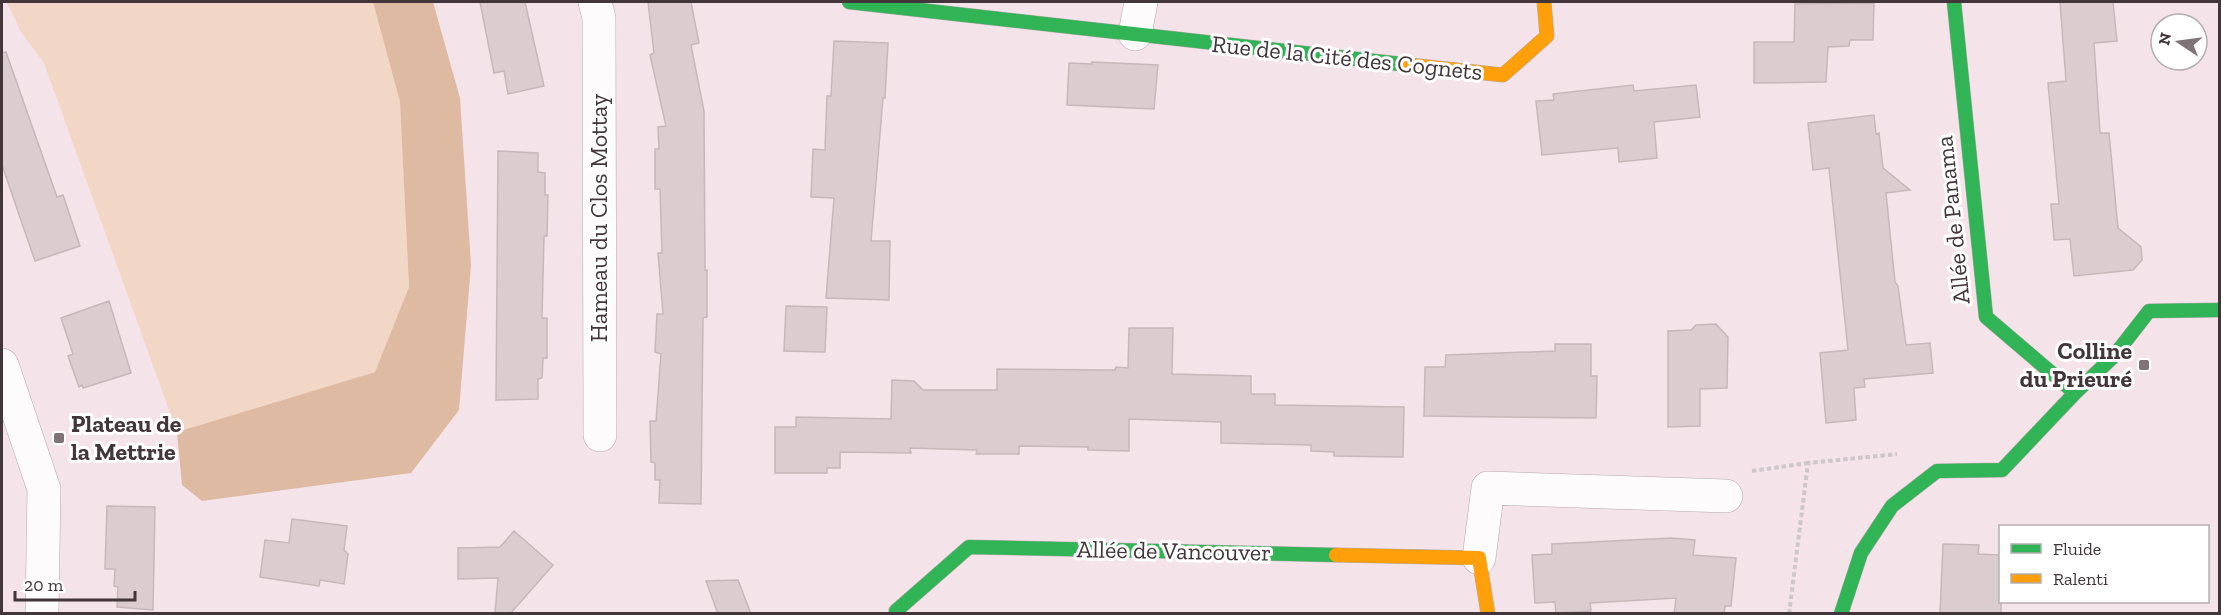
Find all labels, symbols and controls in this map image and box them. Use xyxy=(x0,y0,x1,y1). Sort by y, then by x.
north arrow xyxy=(2149,12,2209,72)
street label: Rue de la Cité des Cognets xyxy=(1210,29,1484,86)
text: N xyxy=(2154,31,2175,47)
street label: Hameau du Clos Mottay xyxy=(584,93,613,342)
street label: Allée de Panama xyxy=(1929,134,1976,306)
place label: Colline du Prieuré xyxy=(2020,336,2132,393)
marker: Colline du Prieuré xyxy=(2137,358,2151,372)
place label: Plateau de la Mettrie xyxy=(71,409,182,466)
marker: Plateau de la Mettrie xyxy=(52,431,66,445)
legend xyxy=(1999,525,2209,603)
street label: Allée de Vancouver xyxy=(1077,534,1272,567)
text: Fluide xyxy=(2053,538,2101,560)
scale bar xyxy=(15,564,135,602)
text: Ralenti xyxy=(2053,568,2108,590)
text: 20 m xyxy=(24,574,64,596)

